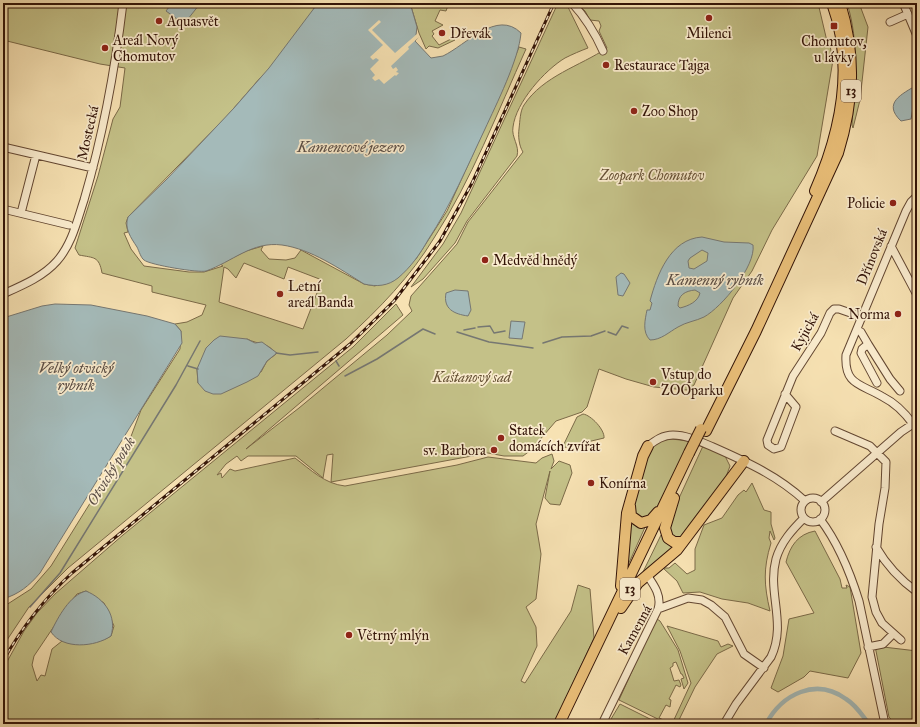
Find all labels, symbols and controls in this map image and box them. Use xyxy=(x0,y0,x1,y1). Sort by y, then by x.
place label: Aquasvět xyxy=(166,13,219,31)
marker: Milenci xyxy=(704,13,714,23)
marker: Aquasvět xyxy=(154,16,164,26)
marker: Chomutov, u lávky xyxy=(829,21,839,31)
place label: Dřevák xyxy=(450,25,492,42)
place label: Milenci xyxy=(686,25,732,42)
marker: Dřevák xyxy=(437,28,447,38)
place label: Areál Nový Chomutov xyxy=(112,32,179,65)
place label: Chomutov, u lávky xyxy=(801,33,867,66)
marker: Areál Nový Chomutov xyxy=(100,43,110,53)
place label: Restaurace Tajga xyxy=(614,57,710,74)
marker: Restaurace Tajga xyxy=(601,60,611,70)
road number: 13 xyxy=(841,80,861,102)
place label: Zoo Shop xyxy=(642,103,698,120)
street label: Mostecká xyxy=(73,104,103,162)
marker: Zoo Shop xyxy=(629,106,639,116)
water label: Kamencové jezero xyxy=(296,138,405,156)
park label: Zoopark Chomutov xyxy=(599,167,704,185)
place label: Policie xyxy=(847,195,885,212)
marker: Policie xyxy=(888,198,898,208)
street label: Dřínovská xyxy=(853,226,891,288)
place label: Medvěd hnědý xyxy=(493,252,578,269)
marker: Medvěd hnědý xyxy=(480,255,490,265)
water label: Kamenný rybník xyxy=(665,271,764,289)
place label: Letní areál Banda xyxy=(288,278,353,311)
marker: Letní areál Banda xyxy=(275,289,285,299)
place label: Norma xyxy=(848,306,890,323)
marker: Norma xyxy=(893,309,903,319)
street label: Kyjická xyxy=(787,310,823,354)
water label: Velký otvický rybník xyxy=(39,359,115,394)
place label: Vstup do ZOOparku xyxy=(660,366,724,399)
park label: Kaštanový sad xyxy=(432,369,513,386)
marker: Vstup do ZOOparku xyxy=(648,377,658,387)
place label: Statek domácích zvířat xyxy=(509,422,600,455)
water label: Otvický potok xyxy=(83,433,140,509)
marker: Statek domácích zvířat xyxy=(496,433,506,443)
place label: sv. Barbora xyxy=(423,442,486,459)
marker: sv. Barbora xyxy=(489,445,499,455)
place label: Konírna xyxy=(599,475,646,492)
marker: Konírna xyxy=(586,478,596,488)
road number: 13 xyxy=(620,578,640,600)
street label: Kamenná xyxy=(614,602,656,658)
place label: Větrný mlýn xyxy=(356,627,429,644)
marker: Větrný mlýn xyxy=(344,630,354,640)

